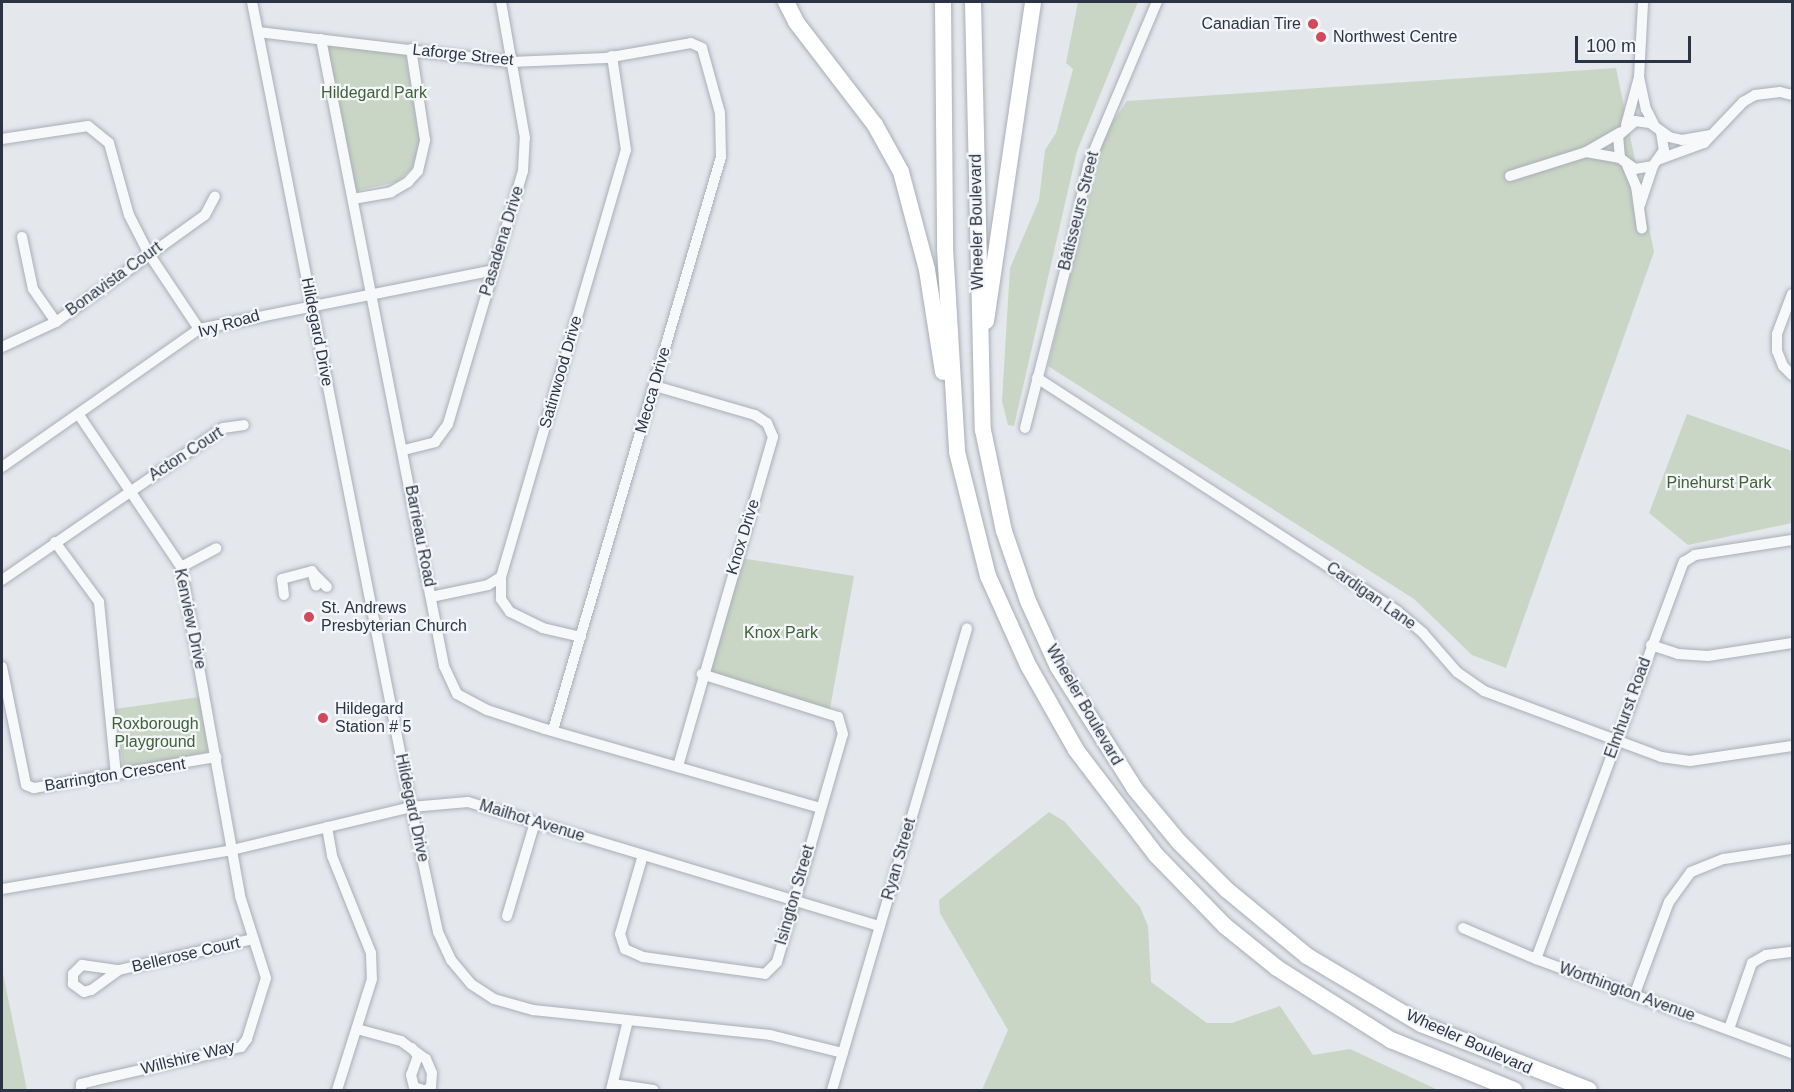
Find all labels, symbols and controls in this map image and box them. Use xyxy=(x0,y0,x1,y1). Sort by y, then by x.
place label: Canadian Tire xyxy=(1201,14,1301,34)
marker: Canadian Tire xyxy=(1306,17,1320,31)
scale bar xyxy=(1578,24,1694,62)
place label: Northwest Centre xyxy=(1333,27,1457,47)
marker: Northwest Centre xyxy=(1314,30,1328,44)
text: 100 m xyxy=(1586,36,1636,56)
street label: Laforge Street xyxy=(412,40,514,70)
park label: Hildegard Park xyxy=(321,83,427,103)
street label: Bâtisseurs Street xyxy=(1055,150,1103,272)
street label: Wheeler Boulevard xyxy=(966,154,988,290)
street label: Pasadena Drive xyxy=(476,184,528,298)
street label: Bonavista Court xyxy=(62,238,166,320)
street label: Hildegard Drive xyxy=(297,276,337,388)
street label: Ivy Road xyxy=(196,306,262,342)
street label: Satinwood Drive xyxy=(536,313,586,431)
street label: Mecca Drive xyxy=(632,345,674,435)
street label: Acton Court xyxy=(145,423,227,485)
park label: Pinehurst Park xyxy=(1667,473,1771,493)
street label: Barrieau Road xyxy=(401,484,439,588)
street label: Knox Drive xyxy=(722,497,764,577)
street label: Cardigan Lane xyxy=(1323,558,1419,634)
street label: Kenview Drive xyxy=(170,567,210,671)
place label: St. Andrews Presbyterian Church xyxy=(321,598,467,636)
marker: St. Andrews Presbyterian Church xyxy=(302,610,316,624)
park label: Knox Park xyxy=(744,623,818,643)
street label: Wheeler Boulevard xyxy=(1042,641,1126,769)
street label: Elmhurst Road xyxy=(1601,655,1655,761)
place label: Hildegard Station # 5 xyxy=(335,699,412,737)
marker: Hildegard Station # 5 xyxy=(316,711,330,725)
park label: Roxborough Playground xyxy=(111,714,199,752)
street label: Hildegard Drive xyxy=(391,752,433,864)
street label: Barrington Crescent xyxy=(43,754,187,796)
street label: Mailhot Avenue xyxy=(477,796,587,846)
street label: Ryan Street xyxy=(878,816,920,902)
street label: Isington Street xyxy=(772,843,818,947)
street label: Bellerose Court xyxy=(130,933,242,977)
street label: Worthington Avenue xyxy=(1556,958,1698,1026)
street label: Wheeler Boulevard xyxy=(1403,1006,1535,1078)
street label: Willshire Way xyxy=(139,1037,237,1079)

